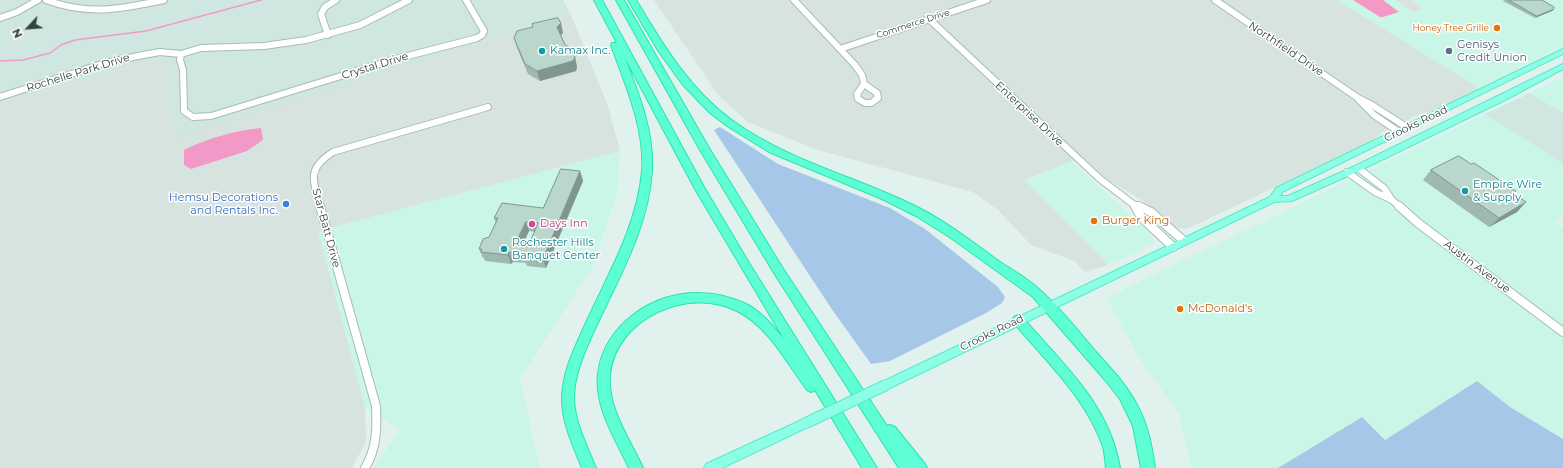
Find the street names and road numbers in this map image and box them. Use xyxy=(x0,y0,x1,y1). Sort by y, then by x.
street label: Commerce Drive xyxy=(875,7,951,41)
street label: Northfield Drive xyxy=(1246,19,1326,79)
street label: Crystal Drive xyxy=(340,50,410,82)
street label: Rochelle Park Drive xyxy=(25,51,131,95)
street label: Enterprise Drive xyxy=(992,79,1066,149)
street label: Crooks Road xyxy=(1382,103,1450,145)
street label: Star-Batt Drive xyxy=(309,187,343,269)
street label: Austin Avenue xyxy=(1441,238,1513,296)
street label: Crooks Road xyxy=(958,312,1026,354)

